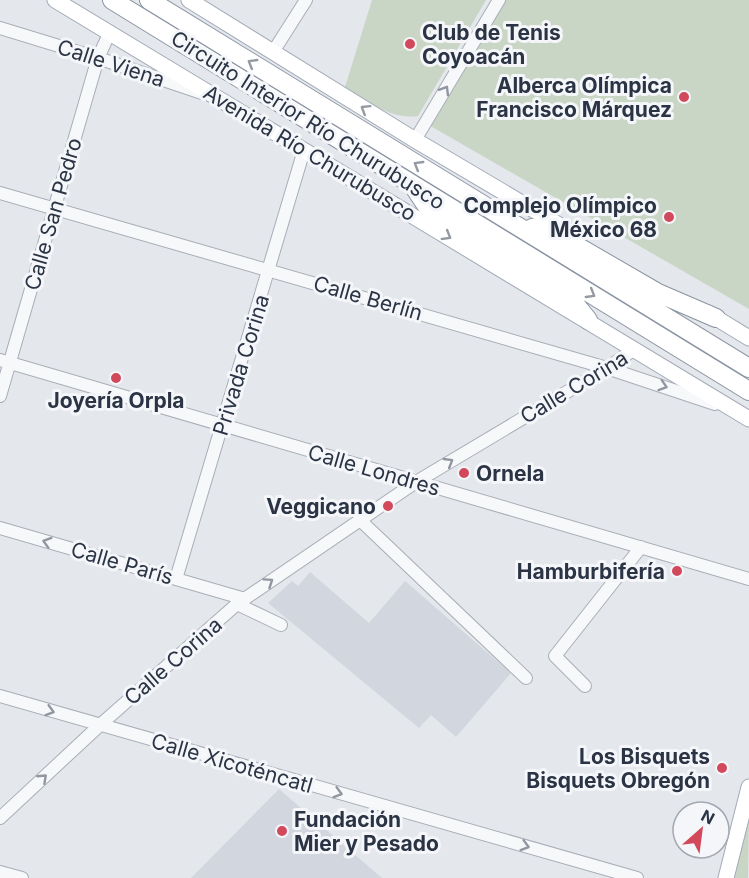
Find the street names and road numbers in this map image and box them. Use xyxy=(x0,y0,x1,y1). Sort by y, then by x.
street label: Circuito Interior Río Churubusco xyxy=(167,25,449,215)
street label: Calle Viena xyxy=(54,34,168,92)
street label: Avenida Río Churubusco xyxy=(199,80,421,226)
street label: Calle San Pedro xyxy=(19,135,87,293)
street label: Calle Berlín xyxy=(311,271,425,325)
street label: Privada Corina xyxy=(208,291,274,439)
street label: Calle Corina xyxy=(516,345,632,429)
street label: Calle Londres xyxy=(305,439,443,501)
street label: Calle París xyxy=(68,537,176,589)
street label: Calle Corina xyxy=(119,612,227,710)
street label: Calle Xicoténcatl xyxy=(148,728,316,798)

